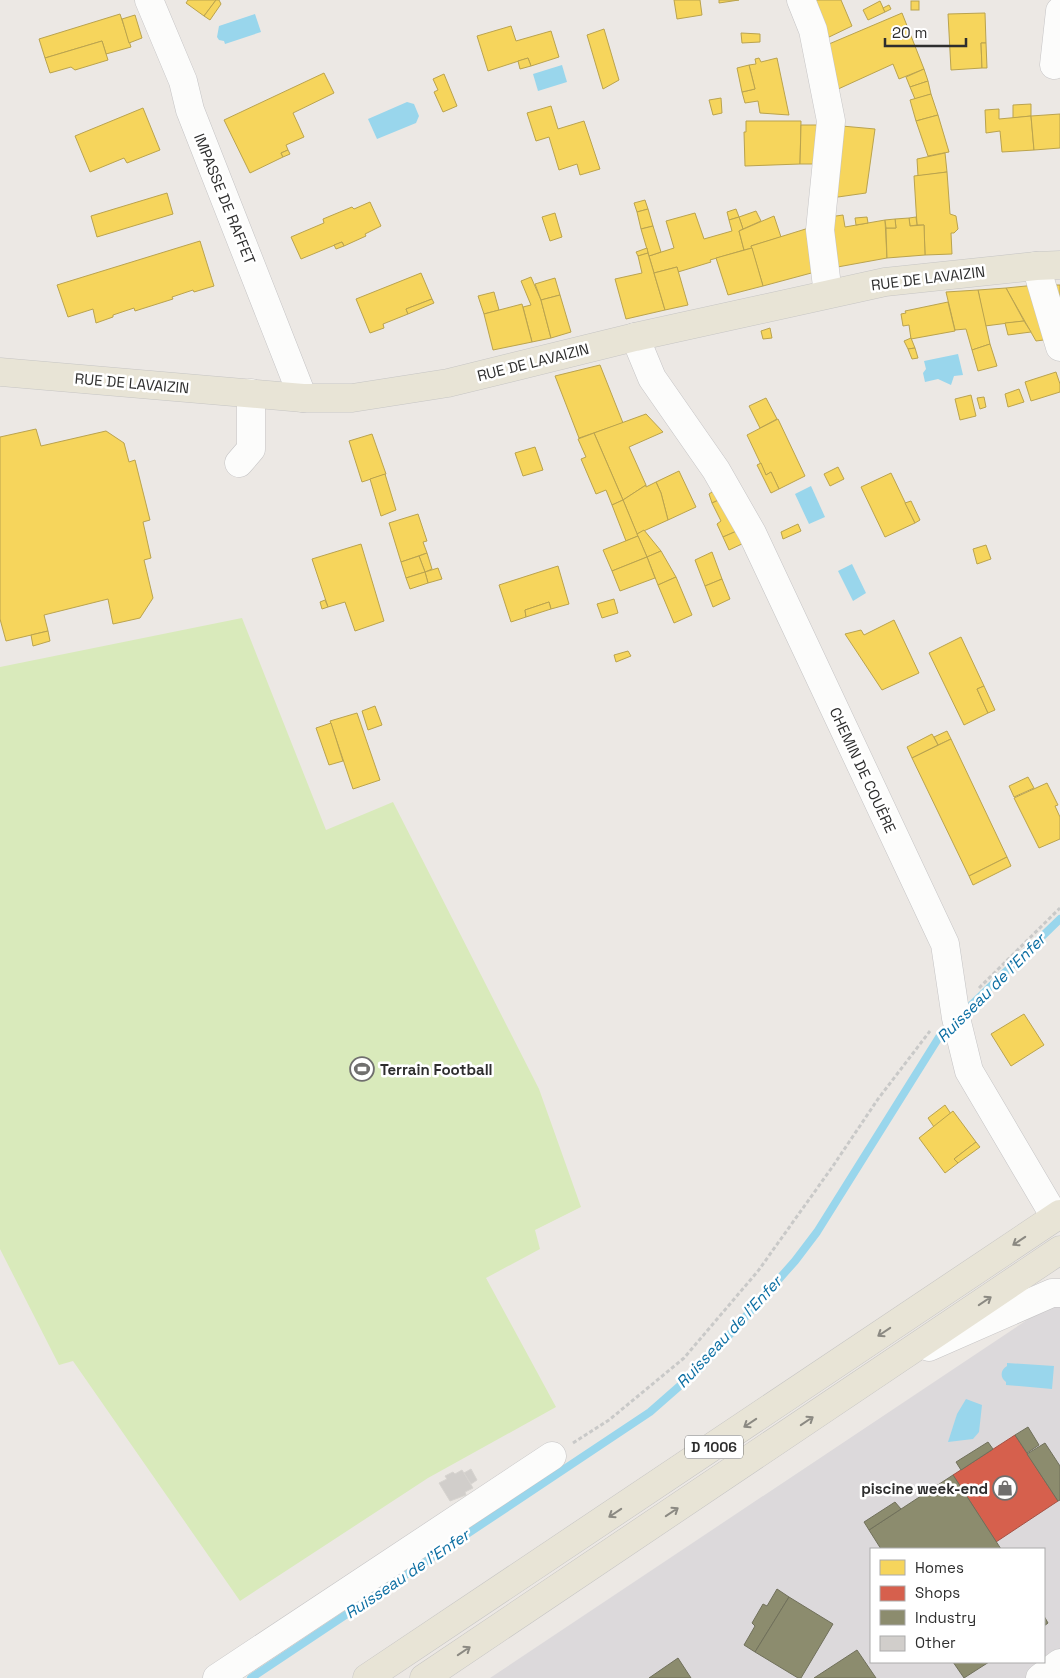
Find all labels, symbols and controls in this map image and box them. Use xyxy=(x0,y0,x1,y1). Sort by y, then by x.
scale bar xyxy=(885,15,966,47)
text: 20 m xyxy=(892,23,927,42)
street label: IMPASSE DE RAFFET xyxy=(190,131,260,267)
street label: RUE DE LAVAIZIN xyxy=(870,262,986,294)
street label: RUE DE LAVAIZIN xyxy=(475,339,591,385)
street label: RUE DE LAVAIZIN xyxy=(74,369,190,397)
street label: CHEMIN DE COUÈRE xyxy=(826,704,900,836)
water label: Ruisseau de l'Enfer xyxy=(932,928,1051,1047)
sports icon: Terrain Football xyxy=(349,1056,375,1082)
place label: Terrain Football xyxy=(380,1060,493,1079)
one-way arrow xyxy=(1013,1236,1027,1246)
water label: Ruisseau de l'Enfer xyxy=(672,1270,788,1392)
one-way arrow xyxy=(978,1296,992,1306)
one-way arrow xyxy=(878,1327,892,1337)
one-way arrow xyxy=(800,1416,814,1426)
one-way arrow xyxy=(743,1417,757,1428)
road number: D 1006 xyxy=(685,1435,743,1458)
shop icon: piscine week-end xyxy=(992,1475,1018,1501)
place label: piscine week-end xyxy=(861,1479,988,1498)
one-way arrow xyxy=(665,1507,679,1517)
one-way arrow xyxy=(608,1508,622,1518)
water label: Ruisseau de l'Enfer xyxy=(341,1523,475,1623)
legend xyxy=(870,1548,1045,1663)
text: Homes xyxy=(915,1558,964,1577)
text: Shops xyxy=(915,1583,960,1602)
text: Industry xyxy=(915,1608,976,1627)
text: Other xyxy=(915,1633,956,1652)
one-way arrow xyxy=(457,1646,471,1656)

